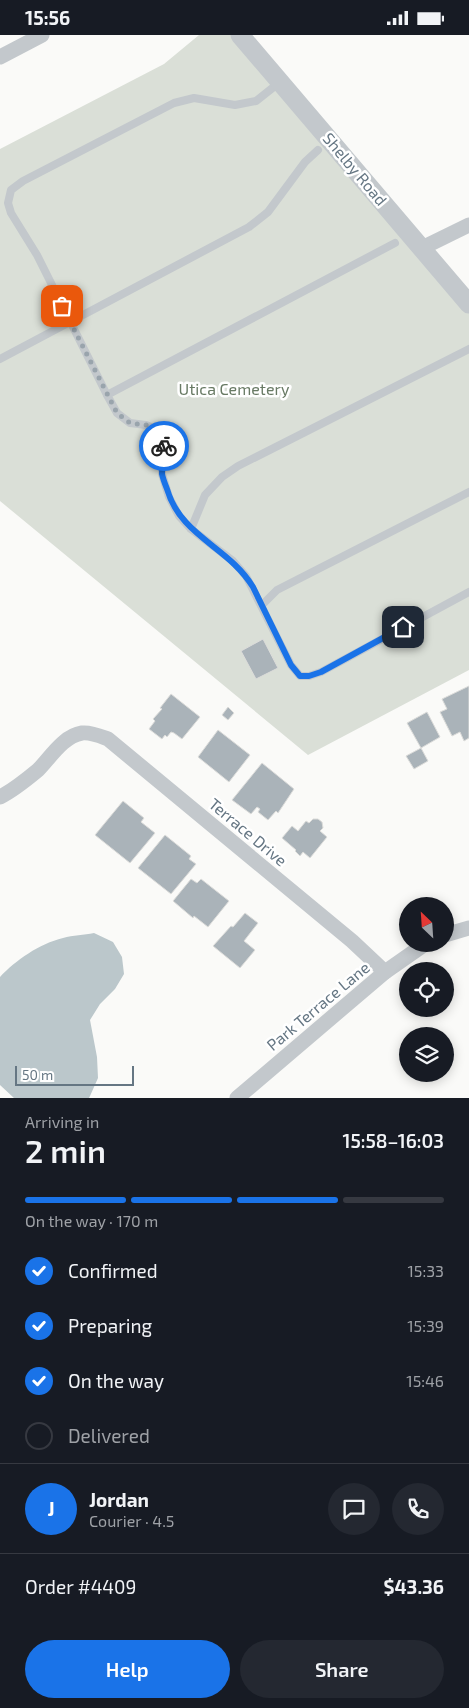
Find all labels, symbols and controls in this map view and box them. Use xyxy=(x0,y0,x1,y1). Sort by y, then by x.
text: 15:56 xyxy=(25,6,70,29)
street label: Shelby Road xyxy=(319,128,391,209)
pin xyxy=(41,285,83,327)
icon: bag xyxy=(48,292,76,320)
park label: Utica Cemetery xyxy=(179,379,290,398)
courier xyxy=(139,421,189,471)
icon: bike xyxy=(150,432,178,460)
pin xyxy=(382,606,424,648)
icon: home xyxy=(389,613,417,641)
street label: Terrace Drive xyxy=(206,794,291,870)
north arrow xyxy=(399,897,454,953)
map controls xyxy=(399,897,454,1082)
street label: Park Terrace Lane xyxy=(262,957,373,1054)
button: locate xyxy=(399,962,454,1017)
button: layers xyxy=(399,1027,454,1082)
scale bar xyxy=(15,1063,134,1086)
text: 50 m xyxy=(22,1066,53,1083)
text: Arriving in xyxy=(25,1112,99,1131)
text: 15:58–16:03 xyxy=(342,1129,444,1152)
text: 2 min xyxy=(25,1131,106,1169)
text: On the way · 170 m xyxy=(25,1211,158,1230)
icon: check xyxy=(25,1257,53,1285)
text: Confirmed xyxy=(68,1259,158,1282)
text: 15:33 xyxy=(407,1261,444,1280)
icon: check xyxy=(25,1312,53,1340)
text: Preparing xyxy=(68,1314,152,1337)
text: 15:39 xyxy=(407,1316,444,1335)
icon: check xyxy=(25,1367,53,1395)
text: On the way xyxy=(68,1369,164,1392)
text: 15:46 xyxy=(406,1371,444,1390)
text: Delivered xyxy=(68,1424,150,1447)
button: chat xyxy=(328,1483,380,1535)
button: phone xyxy=(392,1483,444,1535)
text: Jordan xyxy=(89,1488,149,1511)
text: J xyxy=(47,1497,55,1520)
text: Courier · 4.5 xyxy=(89,1511,174,1530)
text: Order #4409 xyxy=(25,1575,136,1598)
text: $43.36 xyxy=(383,1575,444,1598)
button: Help xyxy=(25,1640,230,1698)
button: Share xyxy=(240,1640,444,1698)

